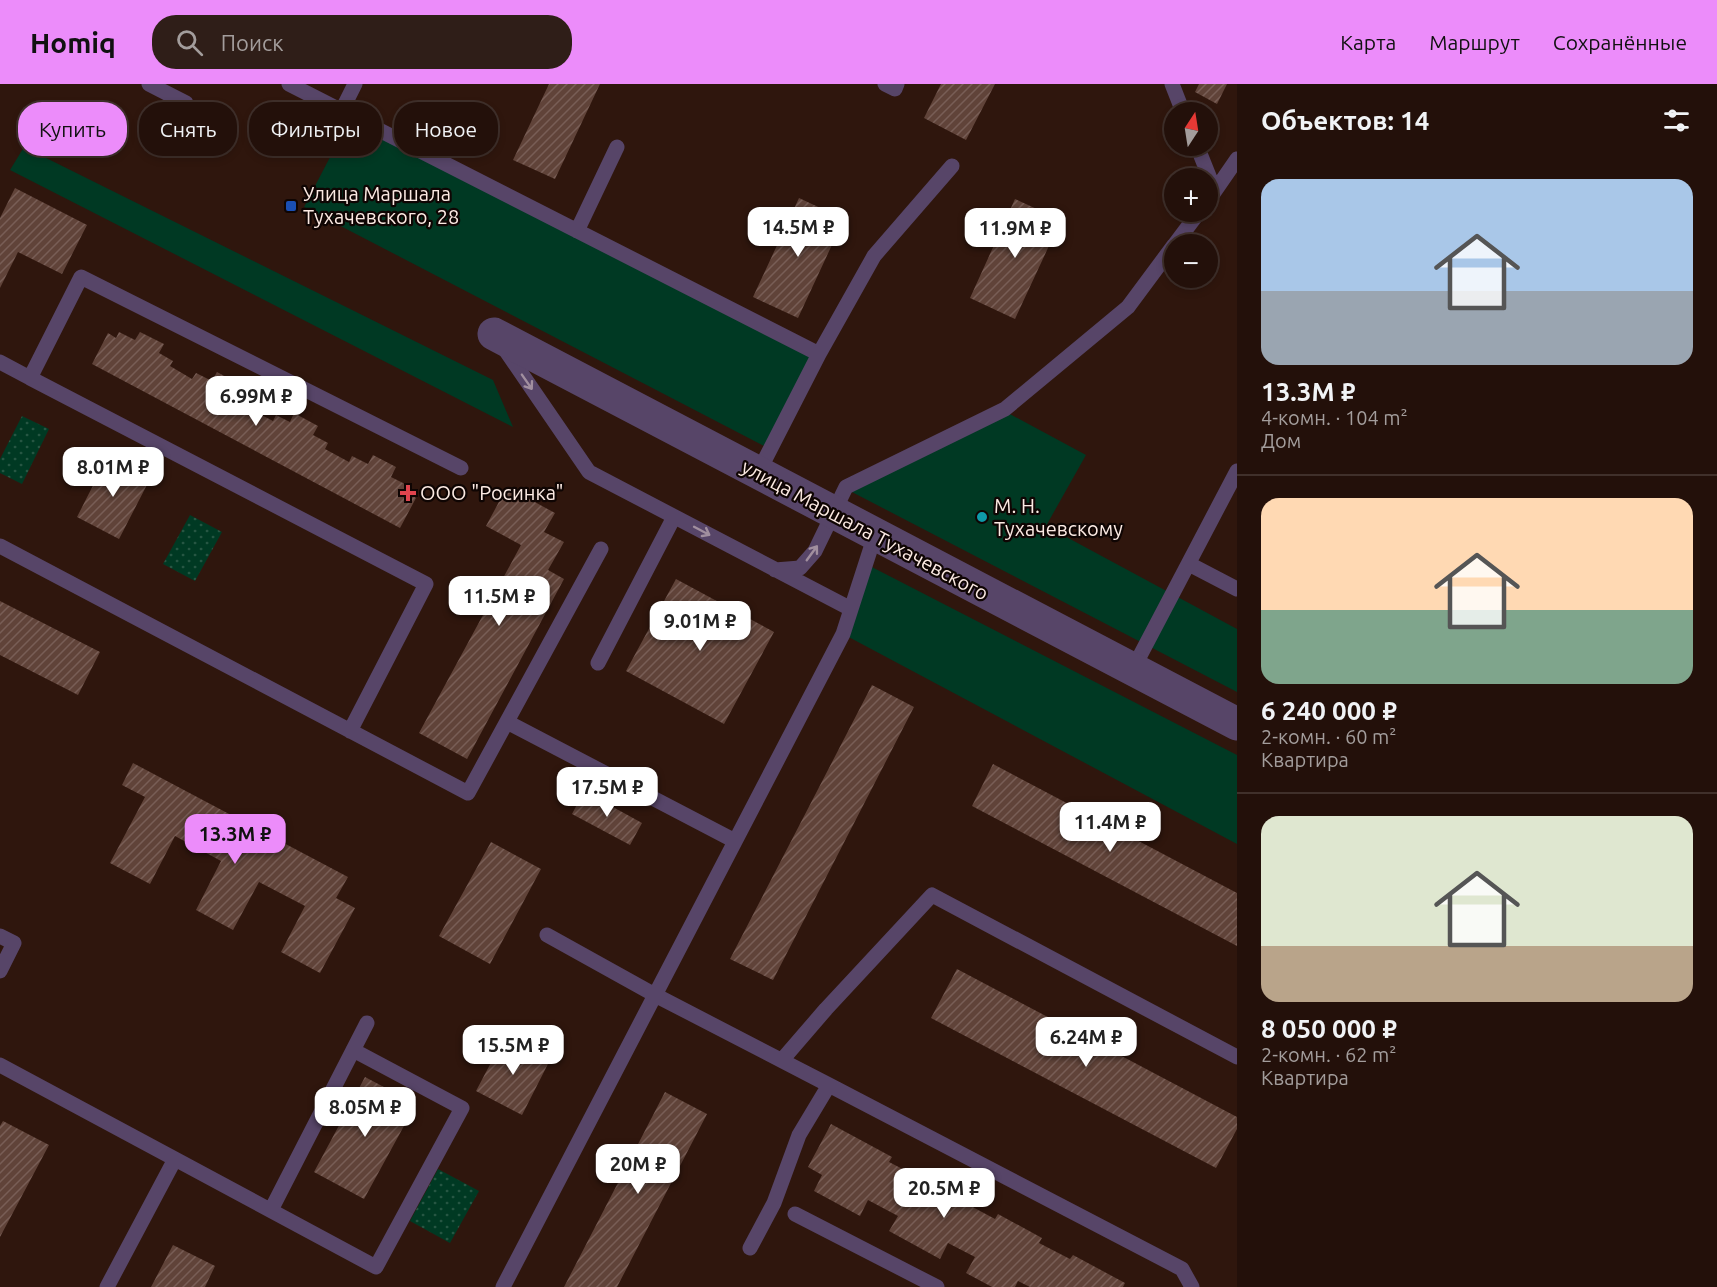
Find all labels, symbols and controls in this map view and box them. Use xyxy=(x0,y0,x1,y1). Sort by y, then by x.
search box xyxy=(152,15,572,69)
icon: search xyxy=(173,26,206,59)
text: Homiq xyxy=(30,27,116,58)
text: Поиск xyxy=(221,30,284,55)
text: Карта xyxy=(1340,30,1396,54)
text: Маршрут xyxy=(1429,30,1520,54)
text: Сохранённые xyxy=(1553,30,1687,54)
chip: Купить xyxy=(18,102,127,156)
chip: Снять xyxy=(139,102,237,156)
chip: Фильтры xyxy=(249,102,382,156)
chip: Новое xyxy=(394,102,498,156)
north arrow xyxy=(1164,102,1218,156)
map controls xyxy=(1164,102,1218,288)
icon: filters xyxy=(1660,104,1693,137)
text: Объектов: 14 xyxy=(1261,106,1429,135)
button: + xyxy=(1164,168,1218,222)
place label: Улица Маршала Тухачевского, 28 xyxy=(303,182,459,228)
marker: Улица Маршала Тухачевского, 28 xyxy=(284,199,298,213)
pin: 14.5M ₽ xyxy=(743,207,853,258)
pin: 11.9M ₽ xyxy=(960,208,1070,259)
text: 14.5M ₽ xyxy=(762,215,834,238)
text: 11.9M ₽ xyxy=(979,216,1051,239)
icon: home xyxy=(1423,218,1531,326)
button: − xyxy=(1164,234,1218,288)
one-way arrow xyxy=(521,373,533,389)
pin: 6.99M ₽ xyxy=(201,376,311,427)
text: 13.3M ₽ xyxy=(1261,377,1355,406)
text: 6.99M ₽ xyxy=(220,384,292,407)
text: 4-комн. · 104 m² xyxy=(1261,406,1408,429)
text: Дом xyxy=(1261,429,1301,452)
pin: 8.01M ₽ xyxy=(58,447,168,498)
text: 8.01M ₽ xyxy=(77,455,149,478)
street label: улица Маршала Тухачевского xyxy=(738,455,993,605)
place label: ООО "Росинка" xyxy=(420,481,564,504)
marker: ООО "Росинка" xyxy=(401,486,415,500)
place label: М. Н. Тухачевскому xyxy=(994,494,1123,540)
marker: М. Н. Тухачевскому xyxy=(975,510,989,524)
one-way arrow xyxy=(692,526,710,538)
icon: home xyxy=(1423,537,1531,645)
one-way arrow xyxy=(806,545,818,561)
pin: 11.5M ₽ xyxy=(444,576,554,627)
text: 11.5M ₽ xyxy=(463,584,535,607)
pin: 9.01M ₽ xyxy=(645,601,755,652)
text: 9.01M ₽ xyxy=(664,609,736,632)
text: 6 240 000 ₽ xyxy=(1261,696,1397,725)
text: 2-комн. · 60 m² xyxy=(1261,725,1396,748)
text: Квартира xyxy=(1261,748,1349,771)
pin: 17.5M ₽ xyxy=(552,767,662,818)
text: 17.5M ₽ xyxy=(571,775,643,798)
pin: 11.4M ₽ xyxy=(1055,802,1165,853)
text: 11.4M ₽ xyxy=(1074,810,1146,833)
pin: 13.3M ₽ xyxy=(180,814,290,865)
text: 13.3M ₽ xyxy=(199,822,271,845)
icon: home xyxy=(1423,855,1531,963)
text: 8 050 000 ₽ xyxy=(1261,1014,1397,1043)
pin: 6.24M ₽ xyxy=(1031,1017,1141,1068)
pin: 15.5M ₽ xyxy=(458,1025,568,1076)
text: 6.24M ₽ xyxy=(1050,1025,1122,1048)
text: 15.5M ₽ xyxy=(477,1033,549,1056)
text: 2-комн. · 62 m² xyxy=(1261,1043,1396,1066)
text: Квартира xyxy=(1261,1066,1349,1089)
pin: 8.05M ₽ xyxy=(310,1087,420,1138)
text: 8.05M ₽ xyxy=(329,1095,401,1118)
pin: 20M ₽ xyxy=(596,1144,680,1195)
text: 20M ₽ xyxy=(610,1152,666,1175)
pin: 20.5M ₽ xyxy=(889,1168,999,1219)
text: 20.5M ₽ xyxy=(908,1176,980,1199)

